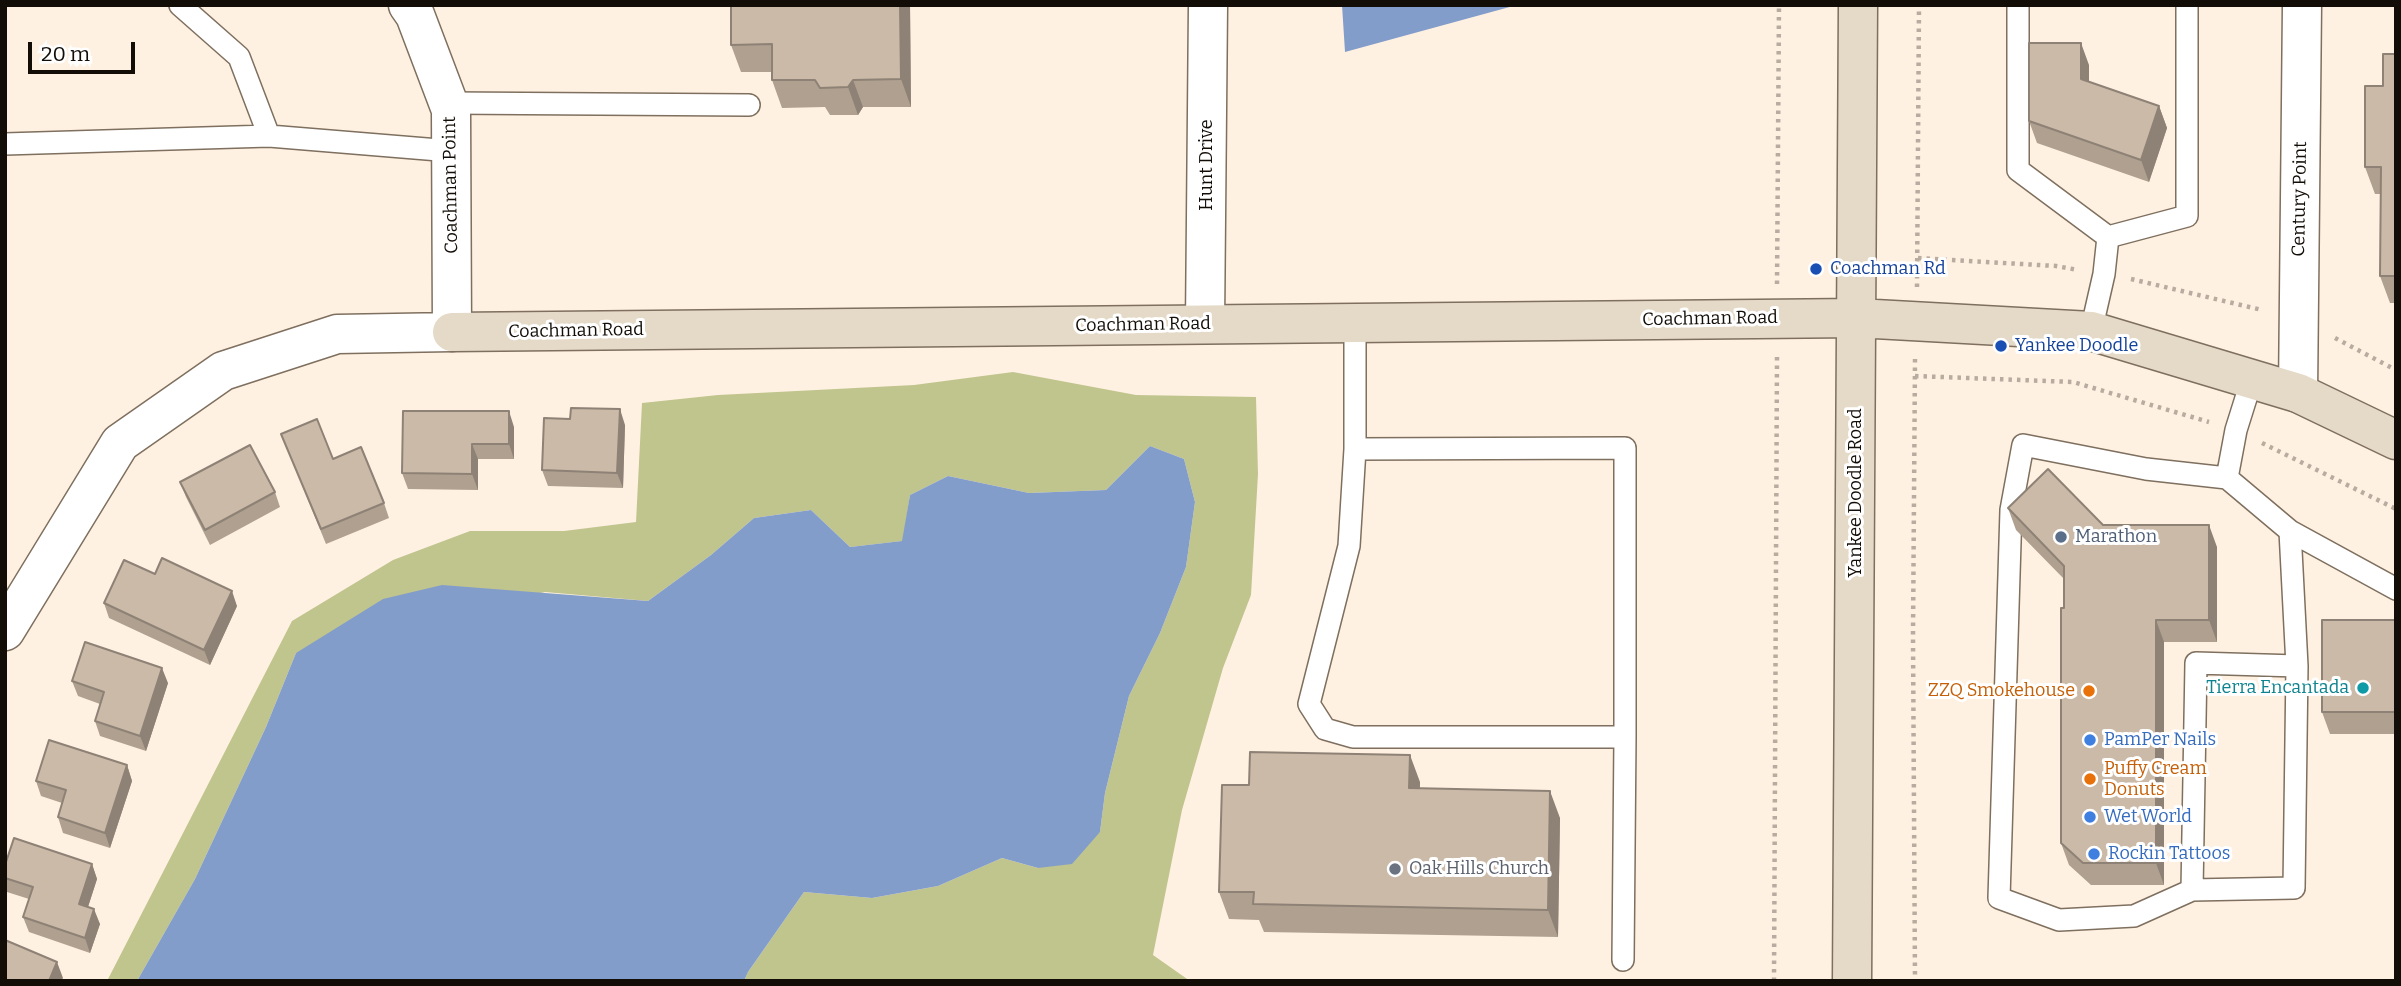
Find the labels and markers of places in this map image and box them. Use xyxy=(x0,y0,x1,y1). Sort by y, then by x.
place label: Coachman Rd xyxy=(1830,258,1946,280)
marker: Coachman Rd xyxy=(1808,261,1824,277)
place label: Yankee Doodle xyxy=(2015,335,2138,357)
marker: Yankee Doodle xyxy=(1993,338,2009,354)
place label: Marathon xyxy=(2075,526,2157,548)
marker: Marathon xyxy=(2053,529,2069,545)
place label: Tierra Encantada xyxy=(2206,677,2349,699)
place label: ZZQ Smokehouse xyxy=(1928,680,2075,702)
marker: Tierra Encantada xyxy=(2355,680,2371,696)
marker: ZZQ Smokehouse xyxy=(2081,683,2097,699)
place label: PamPer Nails xyxy=(2104,729,2216,751)
marker: PamPer Nails xyxy=(2082,732,2098,748)
place label: Puffy Cream Donuts xyxy=(2104,758,2207,800)
marker: Puffy Cream Donuts xyxy=(2082,771,2098,787)
place label: Wet World xyxy=(2104,806,2192,828)
marker: Wet World xyxy=(2082,809,2098,825)
place label: Rockin Tattoos xyxy=(2108,843,2230,865)
marker: Rockin Tattoos xyxy=(2086,846,2102,862)
place label: Oak Hills Church xyxy=(1409,858,1549,880)
marker: Oak Hills Church xyxy=(1387,861,1403,877)

